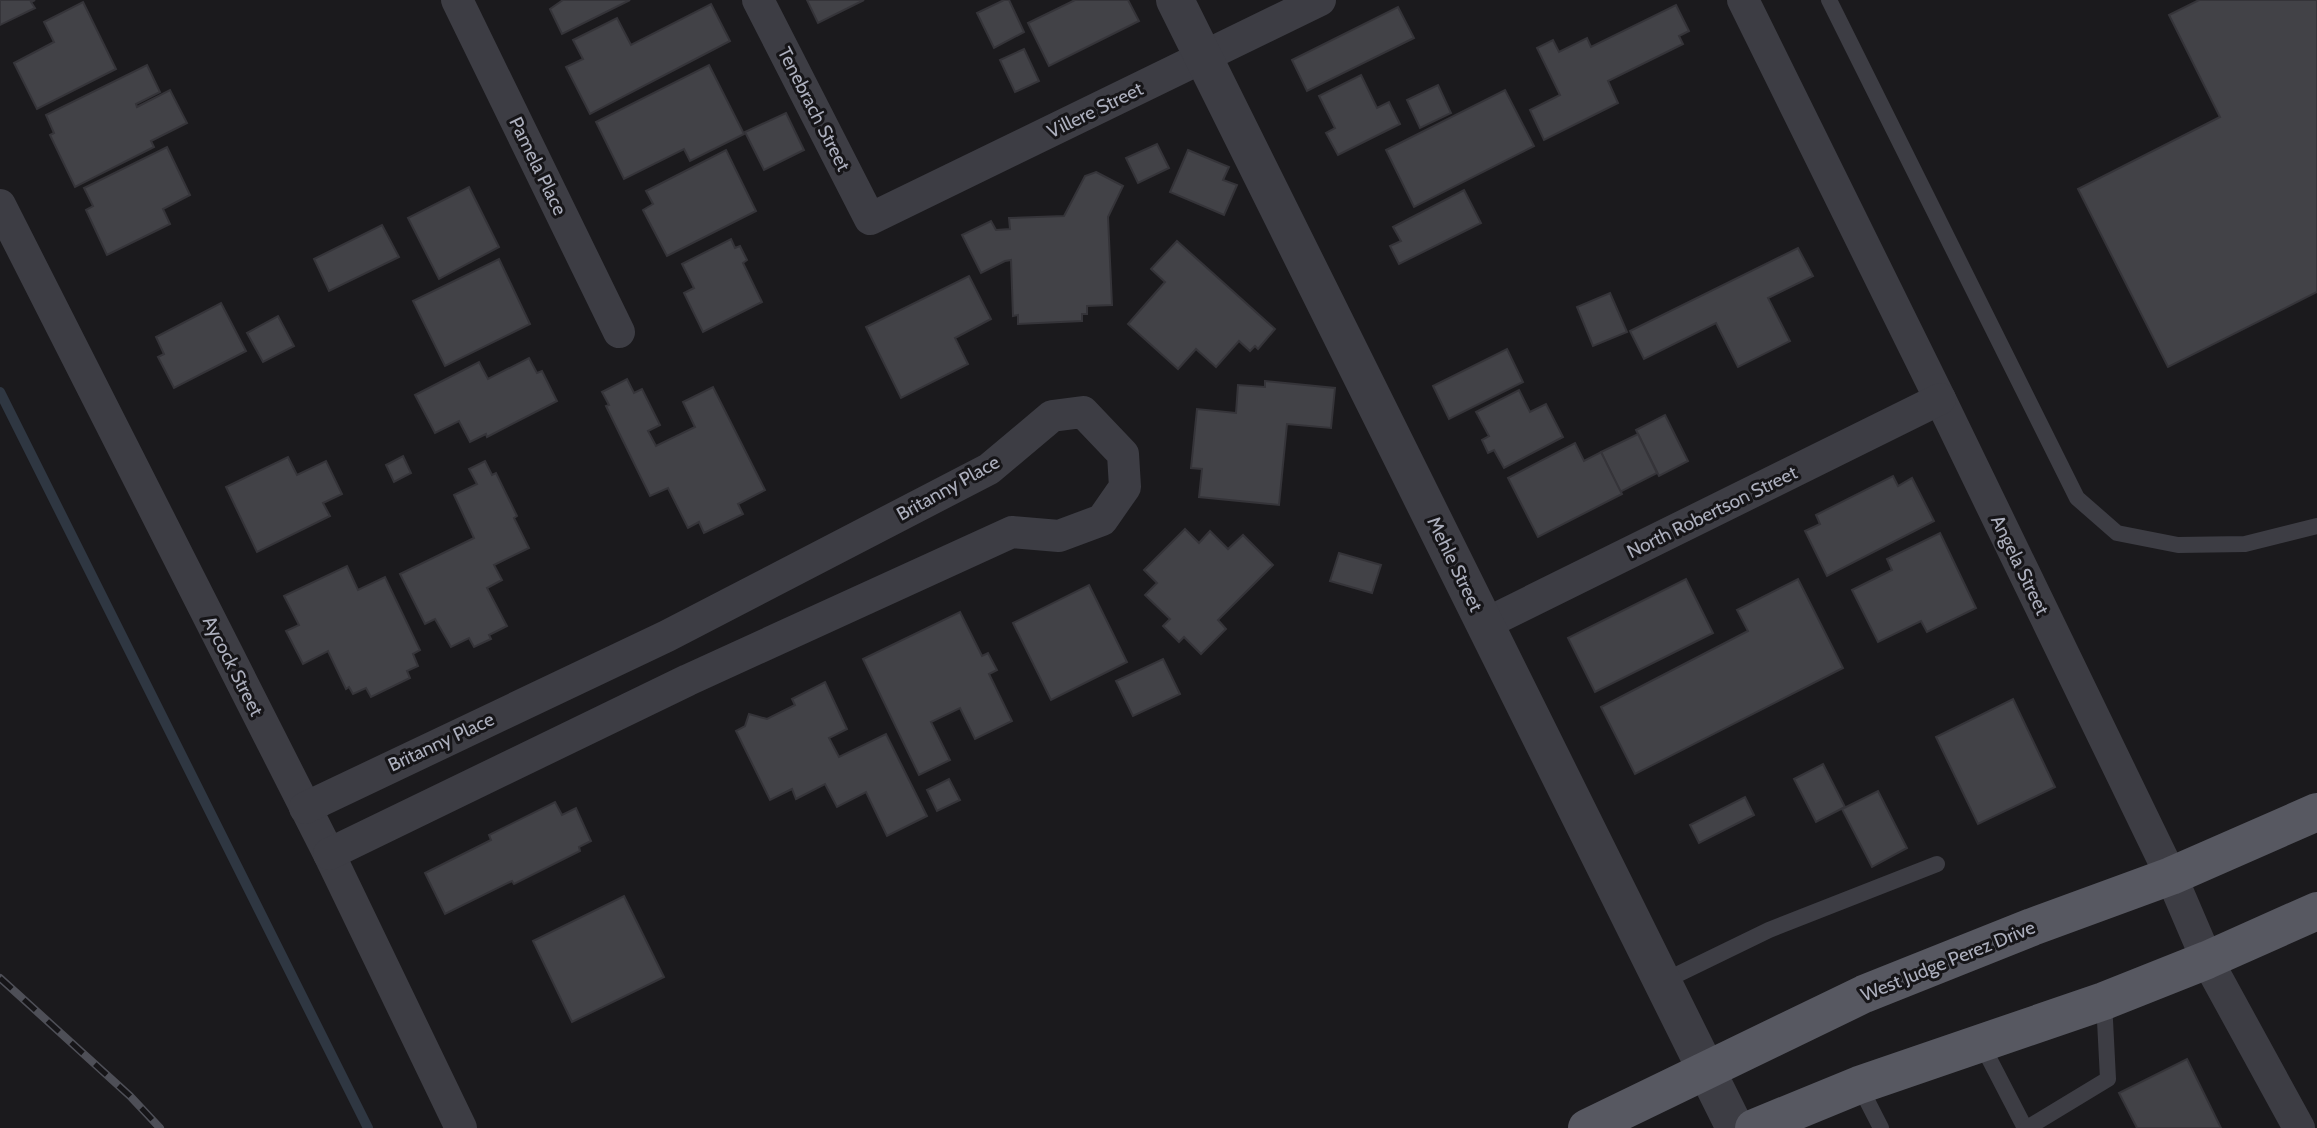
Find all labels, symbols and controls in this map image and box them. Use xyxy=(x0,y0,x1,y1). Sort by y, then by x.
street label: Tenebrach Street xyxy=(773,43,855,175)
street label: Villere Street xyxy=(1043,77,1147,143)
street label: Pamela Place xyxy=(504,113,572,219)
street label: Britanny Place xyxy=(892,450,1004,526)
street label: North Robertson Street xyxy=(1623,460,1802,563)
street label: Angela Street xyxy=(1986,511,2054,619)
street label: Mehle Street xyxy=(1422,513,1488,616)
street label: Aycock Street xyxy=(198,612,268,721)
street label: Britanny Place xyxy=(384,707,498,777)
street label: West Judge Perez Drive xyxy=(1858,915,2039,1006)

